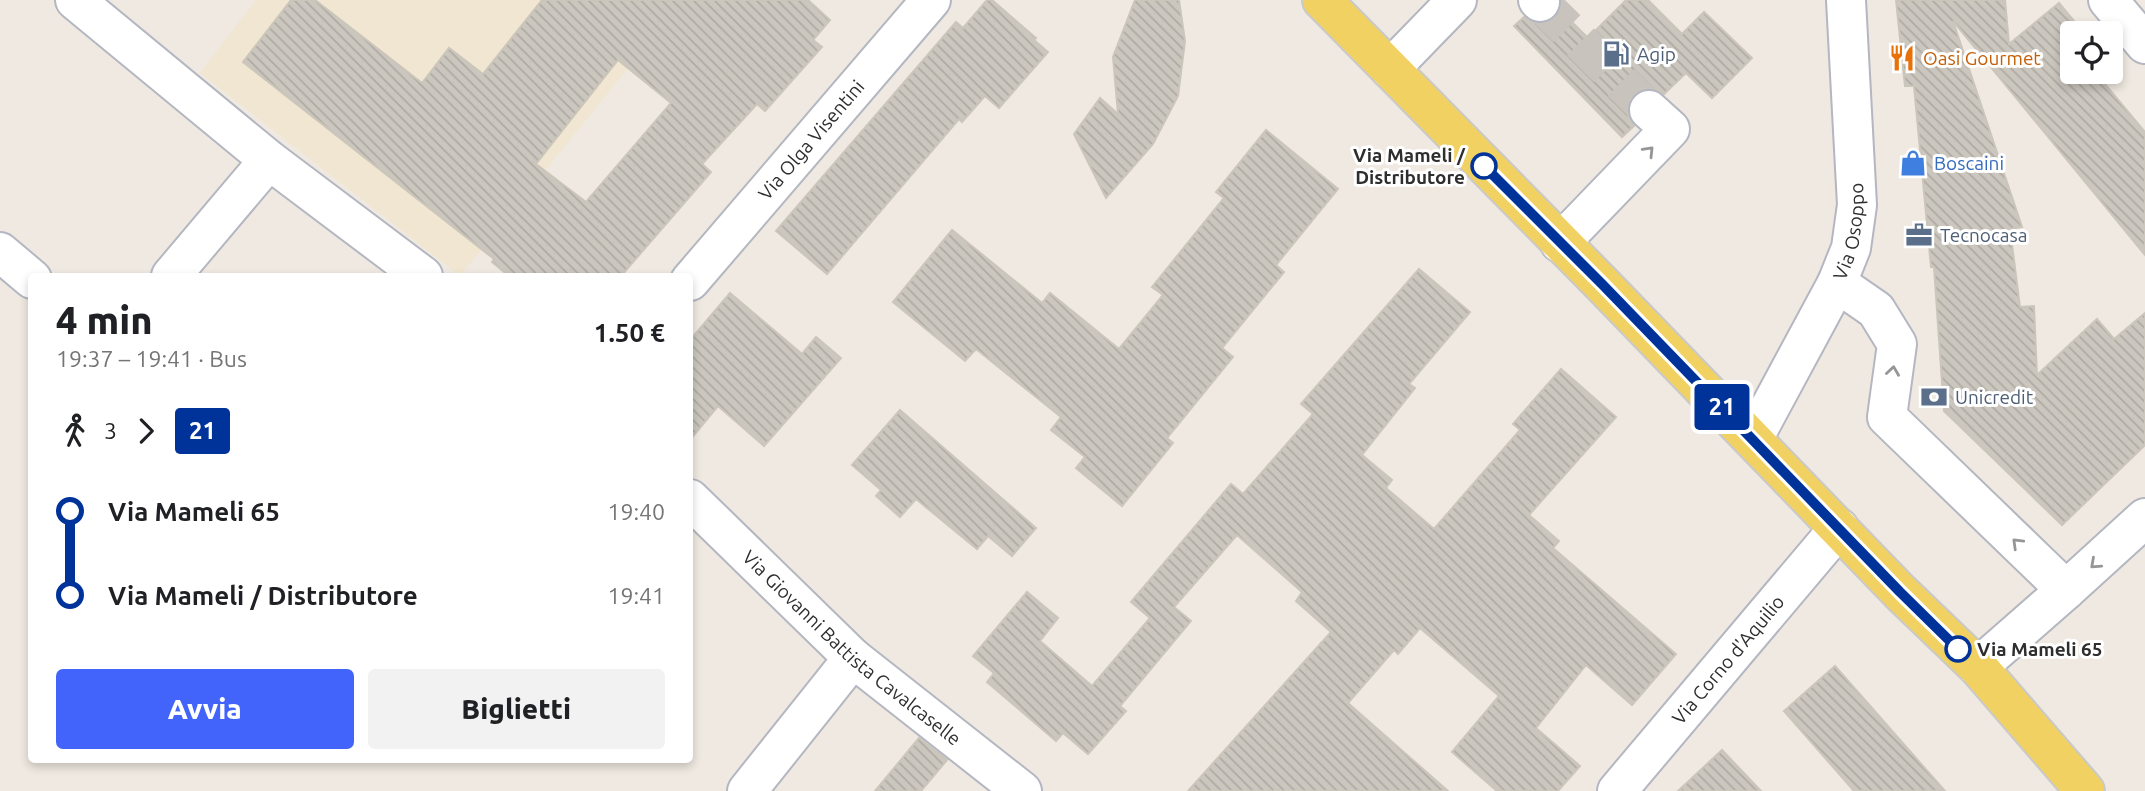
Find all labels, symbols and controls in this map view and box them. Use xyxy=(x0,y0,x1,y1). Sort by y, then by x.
map controls xyxy=(2060,21,2123,84)
button: locate xyxy=(2060,21,2123,84)
fuel station icon: Agip xyxy=(1601,39,1631,69)
place label: Agip xyxy=(1637,43,1676,65)
restaurant icon: Oasi Gourmet xyxy=(1887,43,1917,73)
place label: Oasi Gourmet xyxy=(1923,47,2041,69)
street label: Via Olga Visentini xyxy=(754,75,869,204)
place label: Via Mameli / Distributore xyxy=(1353,144,1466,188)
one-way arrow xyxy=(1641,146,1654,159)
shop icon: Boscaini xyxy=(1898,148,1928,178)
place label: Boscaini xyxy=(1934,152,2004,174)
marker: Via Mameli / Distributore xyxy=(1471,153,1497,179)
street label: Via Osoppo xyxy=(1828,182,1868,283)
office icon: Tecnocasa xyxy=(1904,220,1934,250)
place label: Tecnocasa xyxy=(1940,224,2028,246)
text: 4 min xyxy=(56,299,153,341)
text: 1.50 € xyxy=(594,318,665,347)
text: 19:37 – 19:41 · Bus xyxy=(56,346,247,371)
one-way arrow xyxy=(1886,365,1901,377)
bank icon: Unicredit xyxy=(1919,382,1949,412)
line badge: 21 xyxy=(1690,384,1754,430)
place label: Unicredit xyxy=(1955,386,2034,408)
text: 21 xyxy=(1708,393,1736,420)
icon: walk xyxy=(56,412,94,450)
icon: forward xyxy=(127,412,165,450)
text: 21 xyxy=(189,417,216,444)
text: 3 xyxy=(104,418,117,443)
text: Via Mameli 65 xyxy=(108,497,280,526)
text: 19:40 xyxy=(607,499,665,524)
one-way arrow xyxy=(2012,538,2025,551)
street label: Via Giovanni Battista Cavalcaselle xyxy=(738,546,965,750)
one-way arrow xyxy=(2090,556,2103,568)
text: Via Mameli / Distributore xyxy=(108,581,418,610)
text: 19:41 xyxy=(607,583,665,608)
street label: Via Corno d'Aquilio xyxy=(1667,591,1789,729)
marker: Via Mameli 65 xyxy=(1945,636,1971,662)
place label: Via Mameli 65 xyxy=(1977,638,2103,660)
button: Avvia xyxy=(56,669,354,749)
button: Biglietti xyxy=(368,669,665,749)

